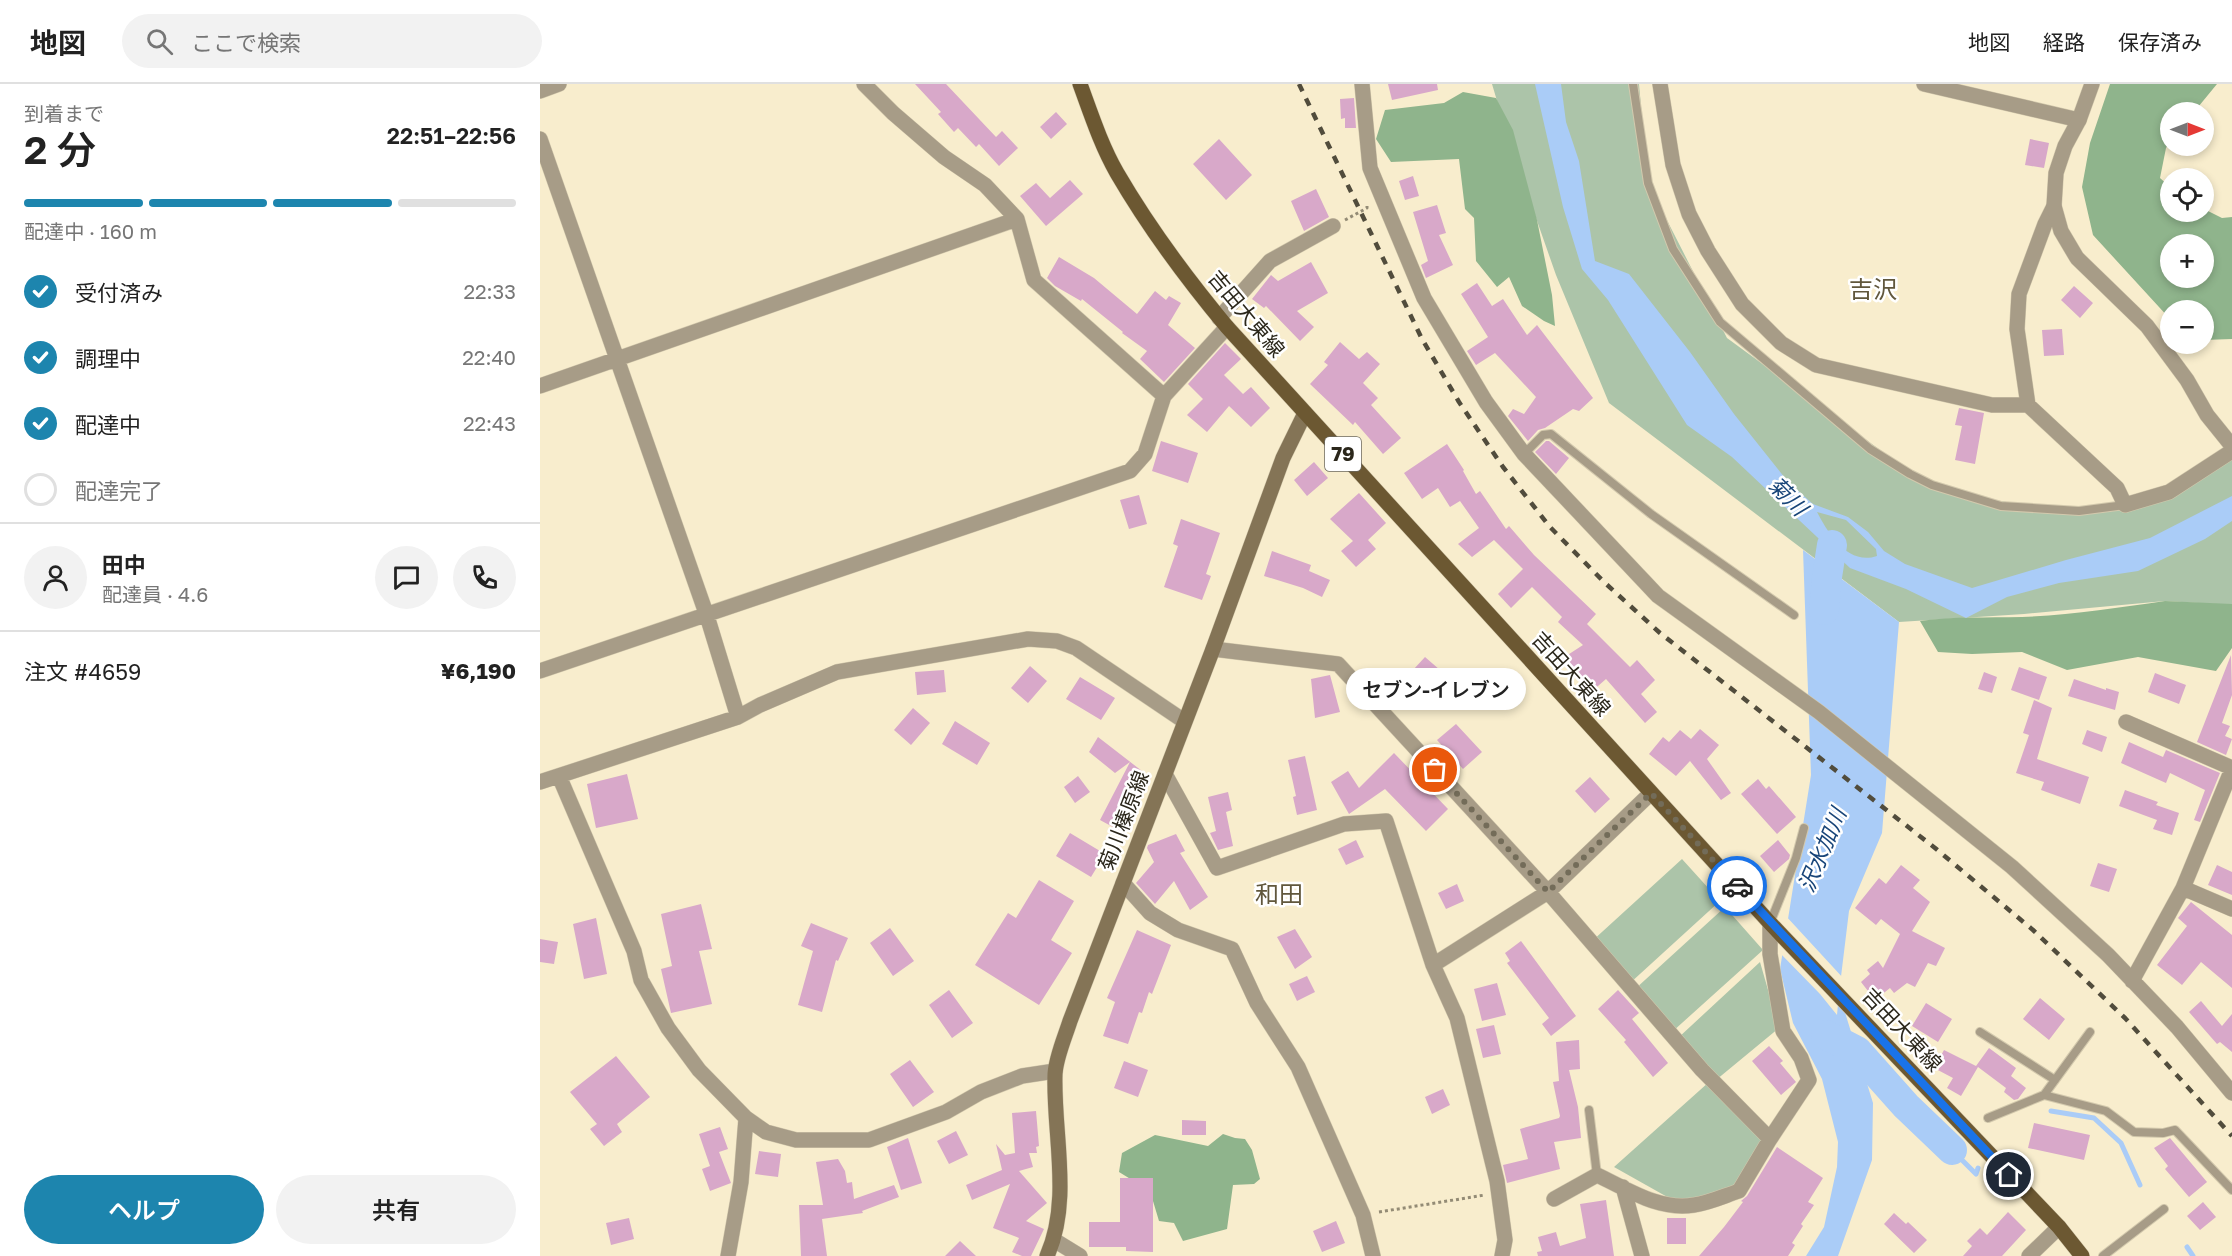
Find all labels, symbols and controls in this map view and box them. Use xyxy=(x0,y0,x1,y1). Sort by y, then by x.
search box xyxy=(122,14,542,68)
icon: search xyxy=(143,25,176,58)
text: 地図 xyxy=(30,26,86,59)
text: ここで検索 xyxy=(191,29,301,56)
text: 地図 xyxy=(1968,29,2010,55)
text: 経路 xyxy=(2043,29,2085,55)
text: 保存済み xyxy=(2118,29,2202,55)
text: 到着まで xyxy=(24,101,104,125)
north arrow xyxy=(2160,102,2214,156)
map controls xyxy=(2160,102,2214,354)
text: 22:51–22:56 xyxy=(387,122,516,149)
text: 2 分 xyxy=(24,126,96,173)
button: locate xyxy=(2160,168,2214,222)
text: 配達中 · 160 m xyxy=(24,219,157,243)
button: + xyxy=(2160,234,2214,288)
street label: 吉田大東線 xyxy=(1203,265,1290,362)
district label: 吉沢 xyxy=(1849,274,1897,303)
icon: check xyxy=(24,275,57,308)
text: 受付済み xyxy=(75,279,163,306)
text: 22:33 xyxy=(463,279,516,303)
button: − xyxy=(2160,300,2214,354)
icon: check xyxy=(24,341,57,374)
text: 調理中 xyxy=(75,345,141,372)
text: 22:40 xyxy=(462,345,516,369)
icon: check xyxy=(24,407,57,440)
text: 配達中 xyxy=(75,411,141,438)
text: 22:43 xyxy=(463,411,516,435)
road number: 79 xyxy=(1325,437,1361,471)
water label: 菊川 xyxy=(1763,471,1815,522)
text: 配達完了 xyxy=(75,477,163,504)
button: person xyxy=(24,546,87,609)
button: chat xyxy=(375,546,438,609)
button: phone xyxy=(453,546,516,609)
text: 田中 xyxy=(102,551,146,578)
text: 配達員 · 4.6 xyxy=(102,582,208,606)
street label: 吉田大東線 xyxy=(1527,626,1617,721)
text: ¥6,190 xyxy=(441,657,516,684)
text: 注文 #4659 xyxy=(24,658,141,685)
callout: セブン-イレブン xyxy=(1345,668,1525,710)
text: セブン-イレブン xyxy=(1362,677,1510,701)
pin xyxy=(1409,744,1460,795)
icon: bag xyxy=(1418,753,1451,786)
street label: 菊川榛原線 xyxy=(1092,767,1154,874)
water label: 沢水加川 xyxy=(1792,802,1852,896)
courier xyxy=(1707,856,1767,916)
icon: car xyxy=(1721,870,1754,903)
district label: 和田 xyxy=(1255,879,1303,908)
street label: 吉田大東線 xyxy=(1857,982,1948,1077)
pin xyxy=(1983,1149,2034,1200)
icon: home xyxy=(1992,1158,2025,1191)
button: ヘルプ xyxy=(24,1175,264,1244)
button: 共有 xyxy=(276,1175,516,1244)

